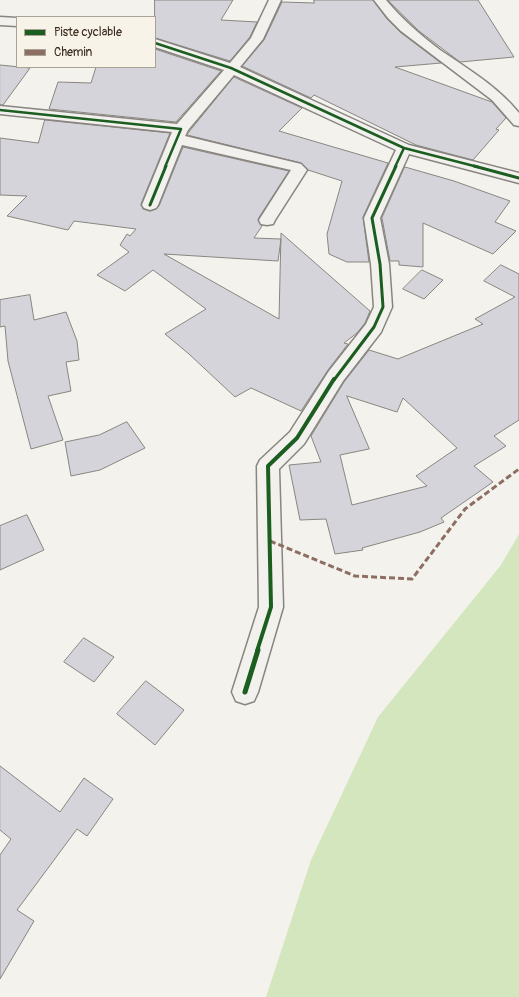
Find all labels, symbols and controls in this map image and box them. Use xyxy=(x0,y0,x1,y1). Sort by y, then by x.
legend xyxy=(16,16,156,68)
text: Piste cyclable xyxy=(54,25,122,40)
text: Chemin xyxy=(54,45,92,60)

